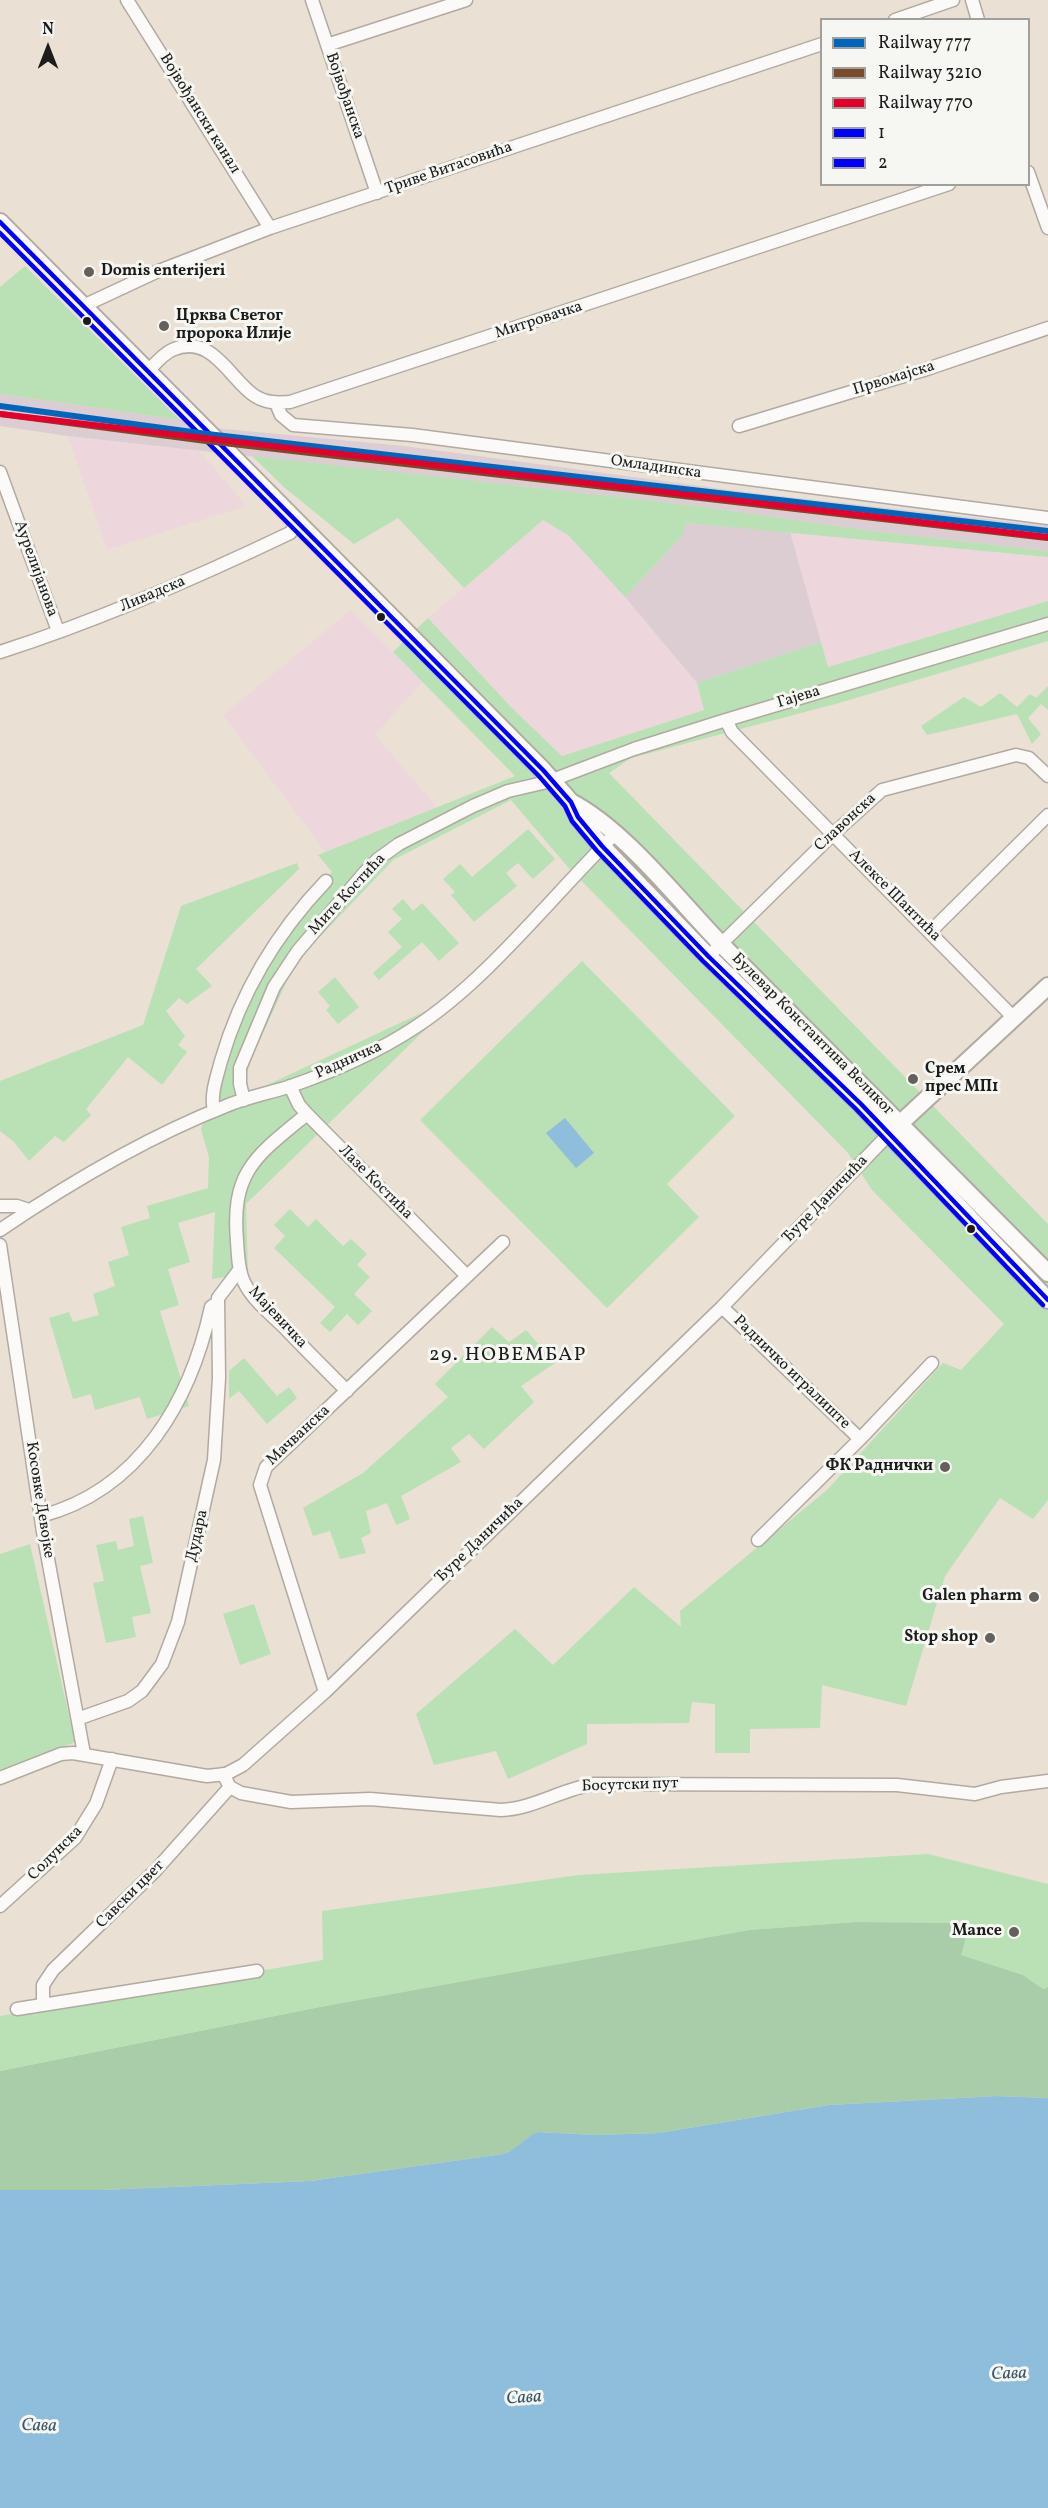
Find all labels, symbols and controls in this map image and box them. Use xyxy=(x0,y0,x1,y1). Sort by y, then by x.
north arrow xyxy=(18,18,78,78)
legend xyxy=(820,18,1030,186)
text: N xyxy=(42,19,54,41)
text: Railway 777 xyxy=(878,31,971,56)
street label: Војвођански канал xyxy=(154,50,244,178)
street label: Војвођанска xyxy=(320,50,368,142)
text: Railway 3210 xyxy=(878,61,982,86)
text: Railway 770 xyxy=(878,91,973,116)
text: 1 xyxy=(878,121,885,146)
street label: Триве Витасовића xyxy=(383,138,515,200)
text: 2 xyxy=(878,151,888,176)
place label: Domis enterijeri xyxy=(101,262,225,282)
marker: Domis enterijeri xyxy=(82,265,96,279)
street label: Митровачка xyxy=(493,298,585,344)
place label: Црква Светог пророка Илије xyxy=(176,307,291,345)
unlabelled marker xyxy=(81,315,93,327)
marker: Црква Светог пророка Илије xyxy=(157,319,171,333)
street label: Првомајска xyxy=(851,357,937,401)
street label: Омладинска xyxy=(609,452,703,484)
street label: Аурелијанова xyxy=(9,518,61,620)
street label: Ливадска xyxy=(117,573,189,617)
unlabelled marker xyxy=(375,611,387,623)
street label: Гајева xyxy=(775,682,823,714)
street label: Славонска xyxy=(811,790,881,856)
street label: Алексе Шантића xyxy=(844,846,944,946)
street label: Мите Костића xyxy=(305,850,391,940)
street label: Булевар Константина Великог xyxy=(727,950,897,1120)
street label: Радничка xyxy=(313,1038,385,1084)
place label: Срем прес МП1 xyxy=(925,1060,998,1098)
marker: Срем прес МП1 xyxy=(906,1072,920,1086)
street label: Лазе Костића xyxy=(334,1142,416,1224)
street label: Ђуре Даничића xyxy=(779,1152,873,1248)
unlabelled marker xyxy=(965,1223,977,1235)
street label: Мајевичка xyxy=(243,1283,311,1353)
street label: Радничко игралиште xyxy=(728,1312,854,1434)
district label: 29. НОВЕМБАР xyxy=(429,1344,587,1368)
street label: Мачванска xyxy=(263,1402,335,1470)
street label: Косовке Девојке xyxy=(20,1440,58,1560)
place label: ФК Раднички xyxy=(826,1457,933,1477)
marker: ФК Раднички xyxy=(938,1460,952,1474)
street label: Ђуре Даничића xyxy=(432,1494,528,1588)
street label: Дудара xyxy=(183,1508,213,1564)
place label: Galen pharm xyxy=(922,1587,1022,1607)
marker: Galen pharm xyxy=(1027,1590,1041,1604)
place label: Stop shop xyxy=(904,1628,978,1648)
marker: Stop shop xyxy=(983,1631,997,1645)
street label: Босутски пут xyxy=(581,1775,679,1797)
street label: Солунска xyxy=(25,1823,87,1885)
street label: Савски цвет xyxy=(93,1857,169,1933)
place label: Mance xyxy=(952,1922,1002,1942)
marker: Mance xyxy=(1007,1925,1021,1939)
water label: Сава xyxy=(991,2364,1027,2386)
water label: Сава xyxy=(505,2387,543,2411)
water label: Сава xyxy=(21,2416,57,2438)

